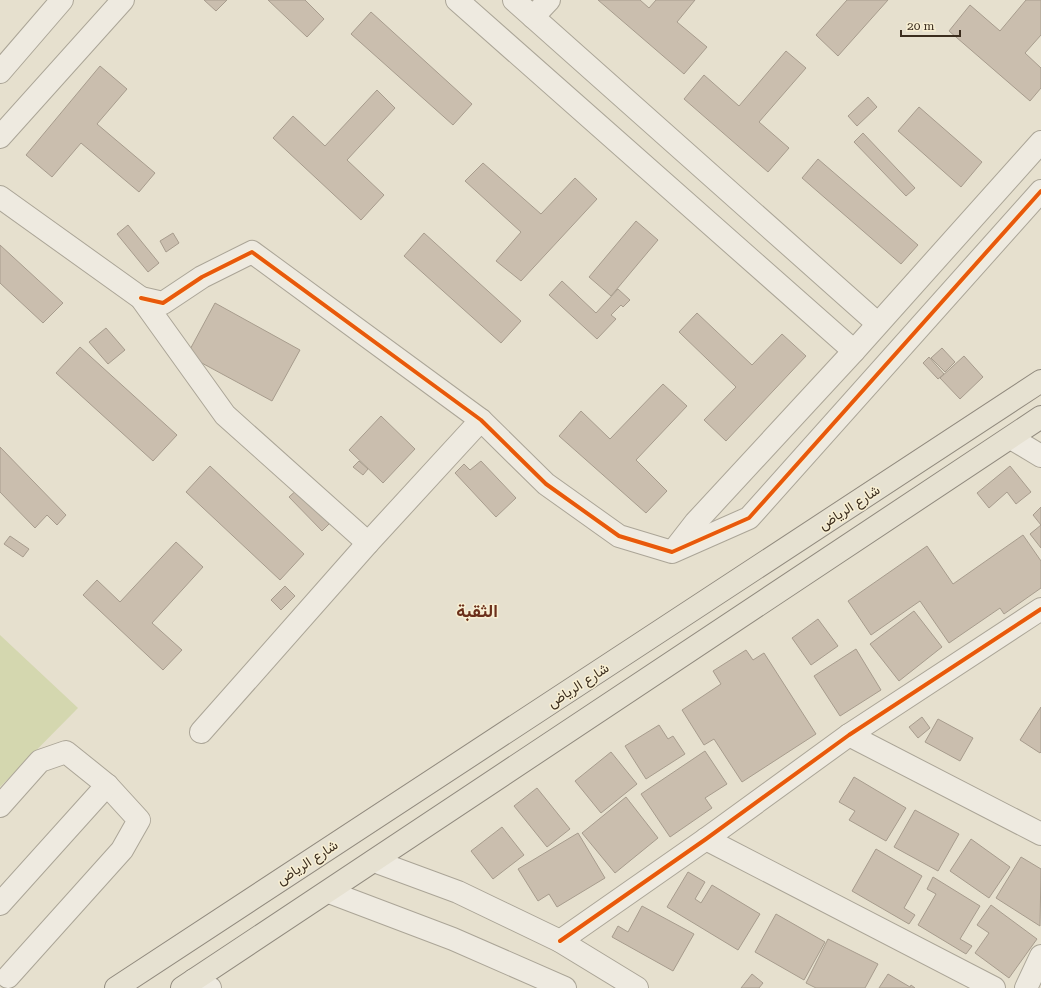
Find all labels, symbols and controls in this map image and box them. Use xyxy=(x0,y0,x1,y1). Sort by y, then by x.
scale bar xyxy=(901,12,960,38)
text: 20 m xyxy=(907,19,934,33)
street label: شارع الرياض xyxy=(815,481,884,535)
district label: الثقبة xyxy=(456,600,498,622)
street label: شارع الرياض xyxy=(544,659,613,713)
street label: شارع الرياض xyxy=(273,836,342,890)

